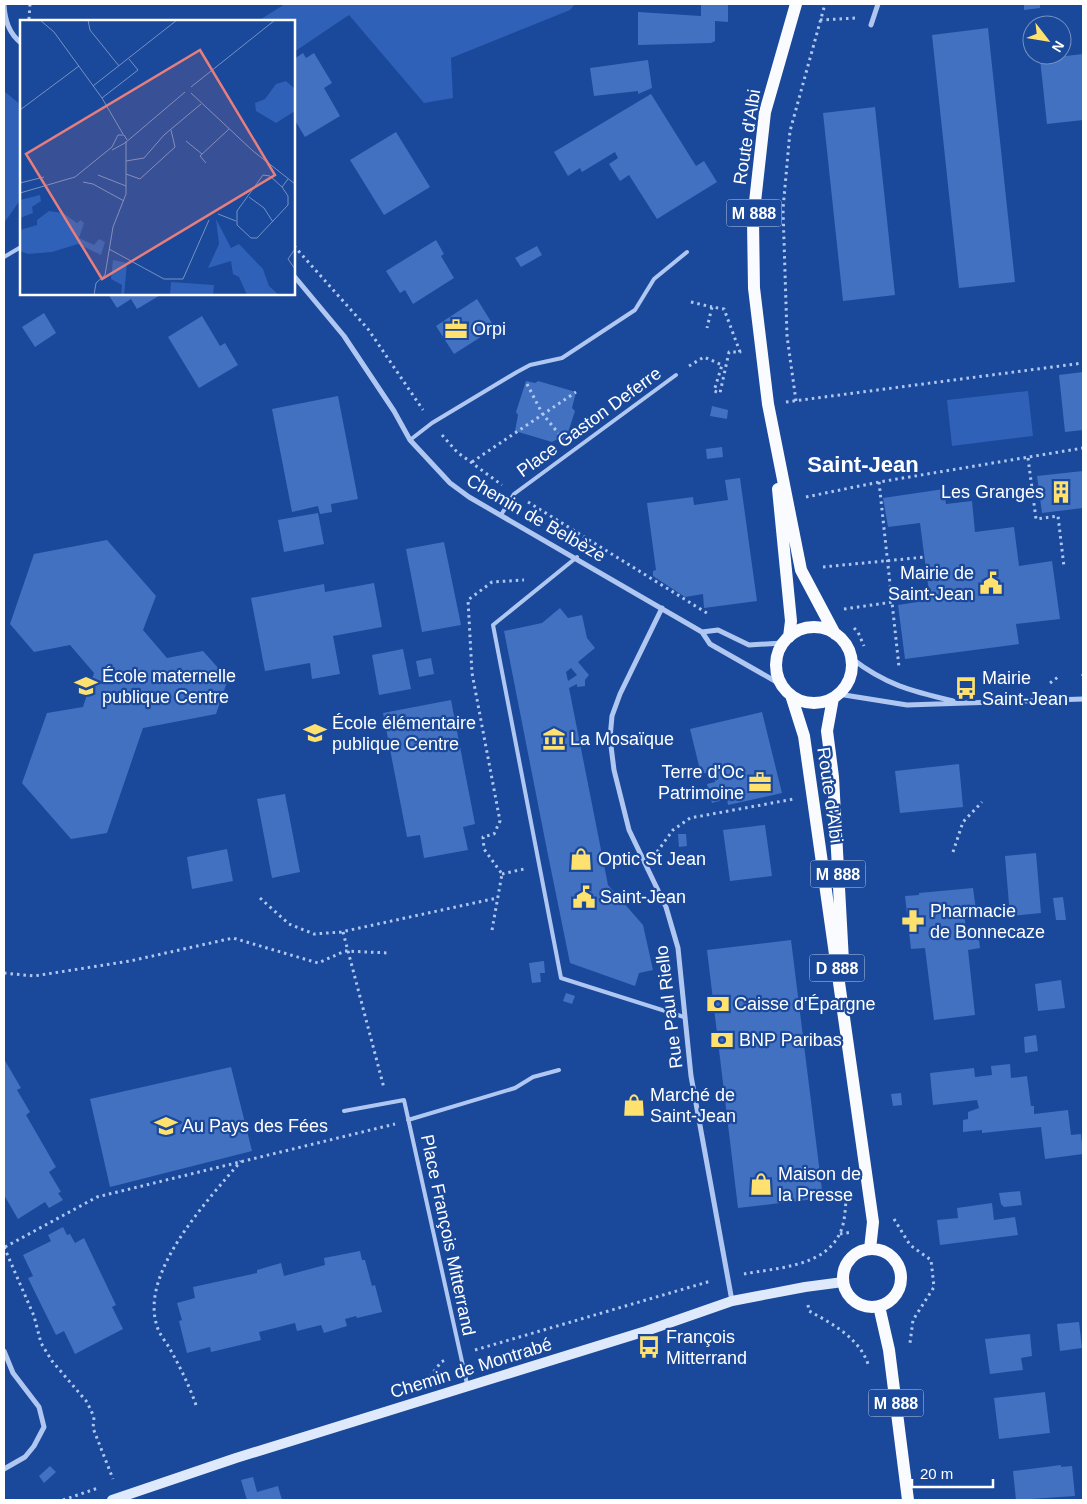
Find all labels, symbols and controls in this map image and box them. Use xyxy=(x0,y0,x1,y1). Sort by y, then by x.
north arrow xyxy=(1022,15,1072,65)
inset map xyxy=(20,20,295,295)
text: N xyxy=(1049,38,1068,55)
street label: Route d'Albi xyxy=(730,88,764,186)
road number: M 888 xyxy=(726,200,782,227)
office icon: Orpi xyxy=(443,316,469,342)
place label: Orpi xyxy=(472,319,506,339)
street label: Place Gaston Deferre xyxy=(513,363,665,481)
district label: Saint-Jean xyxy=(807,452,919,477)
street label: Chemin de Belbèze xyxy=(463,470,609,566)
building icon: Les Granges xyxy=(1048,479,1074,505)
place label: Les Granges xyxy=(941,482,1044,502)
place label: Mairie de Saint-Jean xyxy=(888,563,974,604)
public building icon: Mairie de Saint-Jean xyxy=(978,570,1004,596)
place label: École maternelle publique Centre xyxy=(102,666,236,707)
place label: Mairie Saint-Jean xyxy=(982,668,1068,709)
school or university icon: École maternelle publique Centre xyxy=(73,673,99,699)
bus stop icon: Mairie Saint-Jean xyxy=(953,675,979,701)
place label: École élémentaire publique Centre xyxy=(332,713,476,754)
school or university icon: École élémentaire publique Centre xyxy=(302,720,328,746)
museum icon: La Mosaïque xyxy=(541,726,567,752)
place label: La Mosaïque xyxy=(570,729,674,749)
street label: Route d'Albi xyxy=(813,746,847,844)
place label: Terre d'Oc Patrimoine xyxy=(658,762,744,803)
office icon: Terre d'Oc Patrimoine xyxy=(747,769,773,795)
shop icon: Optic St Jean xyxy=(568,846,594,872)
place label: Optic St Jean xyxy=(598,849,706,869)
road number: M 888 xyxy=(810,861,866,888)
public building icon: Saint-Jean xyxy=(571,884,597,910)
place label: Saint-Jean xyxy=(600,887,686,907)
place label: Pharmacie de Bonnecaze xyxy=(930,901,1045,942)
pharmacy icon: Pharmacie de Bonnecaze xyxy=(900,908,926,934)
street label: Rue Paul Riello xyxy=(652,944,686,1070)
road number: D 888 xyxy=(810,954,864,981)
bank icon: Caisse d'Épargne xyxy=(705,991,731,1017)
place label: Caisse d'Épargne xyxy=(734,994,876,1014)
bank icon: BNP Paribas xyxy=(709,1027,735,1053)
place label: BNP Paribas xyxy=(739,1030,842,1050)
place label: Marché de Saint-Jean xyxy=(650,1085,736,1126)
shop icon: Marché de Saint-Jean xyxy=(621,1092,647,1118)
school or university icon: Au Pays des Fées xyxy=(153,1113,179,1139)
place label: Au Pays des Fées xyxy=(182,1116,328,1136)
street label: Place François Mitterrand xyxy=(417,1133,479,1337)
place label: Maison de la Presse xyxy=(778,1164,861,1205)
shop icon: Maison de la Presse xyxy=(748,1171,774,1197)
place label: François Mitterrand xyxy=(666,1327,747,1368)
street label: Chemin de Montrabé xyxy=(388,1334,554,1402)
bus stop icon: François Mitterrand xyxy=(636,1334,662,1360)
road number: M 888 xyxy=(868,1390,924,1416)
scale bar xyxy=(912,1456,993,1488)
text: 20 m xyxy=(920,1465,953,1482)

